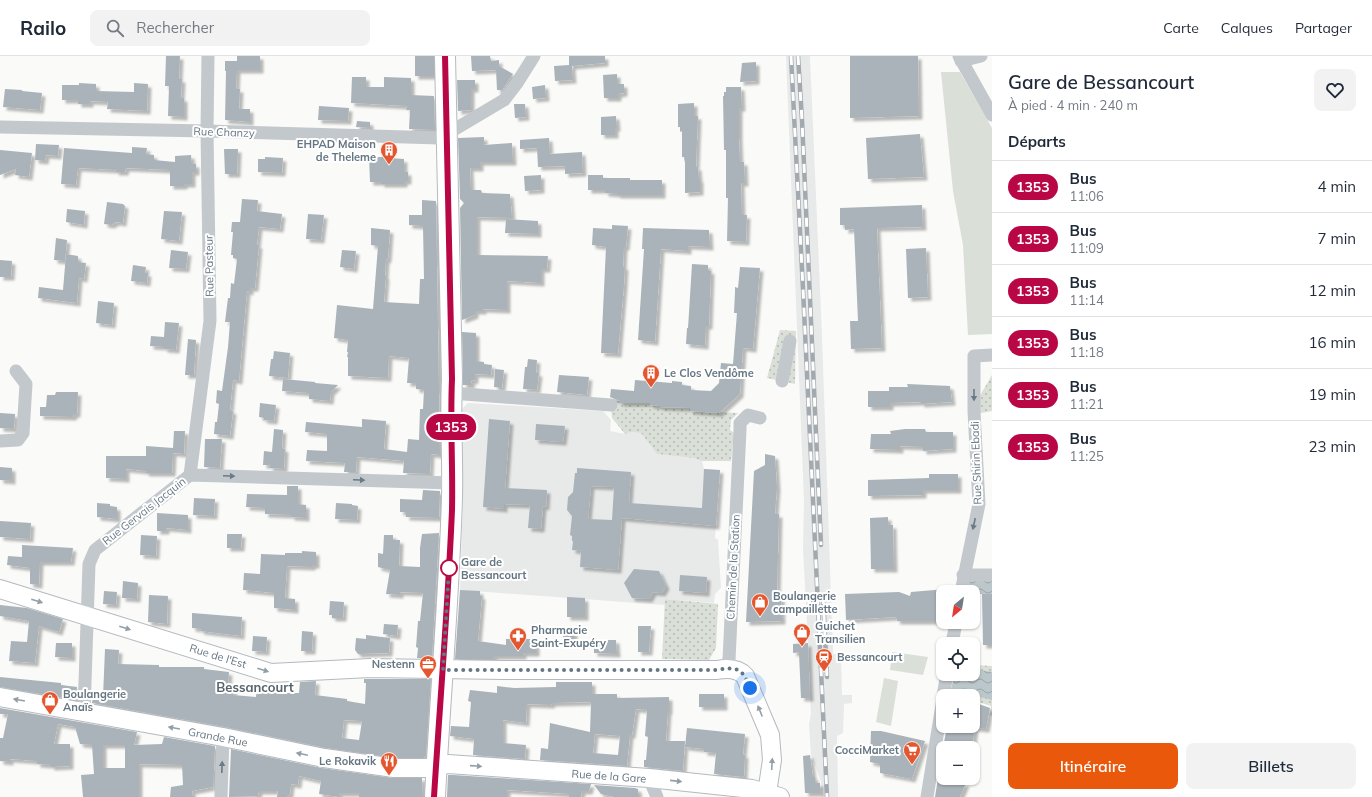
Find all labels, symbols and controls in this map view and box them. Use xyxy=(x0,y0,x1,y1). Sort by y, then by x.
search box xyxy=(90,10,370,46)
text: Railo xyxy=(20,16,66,40)
icon: search xyxy=(104,17,126,39)
text: Rechercher xyxy=(136,18,214,37)
text: Carte xyxy=(1163,19,1199,37)
text: Calques xyxy=(1221,19,1273,37)
text: Partager xyxy=(1295,19,1352,37)
button: heart xyxy=(1314,69,1356,111)
text: Gare de Bessancourt xyxy=(1008,70,1194,94)
text: À pied · 4 min · 240 m xyxy=(1008,97,1138,113)
street label: Rue Chanzy xyxy=(193,124,255,140)
text: Départs xyxy=(1008,132,1066,151)
place label: EHPAD Maison de Theleme xyxy=(297,137,376,164)
building icon: EHPAD Maison de Theleme xyxy=(379,140,399,165)
text: Bus xyxy=(1070,169,1096,188)
text: 4 min xyxy=(1318,177,1356,196)
text: 1353 xyxy=(1016,178,1050,196)
text: 11:06 xyxy=(1070,188,1104,204)
text: Bus xyxy=(1070,221,1096,240)
text: 7 min xyxy=(1318,229,1356,248)
text: 1353 xyxy=(1016,230,1050,248)
street label: Rue Pasteur xyxy=(201,235,217,297)
text: 11:09 xyxy=(1070,240,1104,256)
text: Bus xyxy=(1070,273,1096,292)
text: 12 min xyxy=(1309,281,1356,300)
text: 1353 xyxy=(1016,282,1050,300)
text: 11:14 xyxy=(1070,292,1104,308)
text: Bus xyxy=(1070,325,1096,344)
text: 16 min xyxy=(1309,333,1356,352)
text: 1353 xyxy=(1016,334,1050,352)
text: 11:18 xyxy=(1070,344,1104,360)
building icon: Le Clos Vendôme xyxy=(641,363,661,388)
place label: Le Clos Vendôme xyxy=(664,366,754,380)
text: Bus xyxy=(1070,377,1096,396)
text: 19 min xyxy=(1309,385,1356,404)
text: 1353 xyxy=(1016,386,1050,404)
one-way arrow xyxy=(971,389,977,402)
text: 11:21 xyxy=(1070,396,1104,412)
line badge: 1353 xyxy=(423,414,479,440)
text: 1353 xyxy=(434,418,468,436)
street label: Rue Shirin Ebadi xyxy=(968,421,984,505)
text: Bus xyxy=(1070,429,1096,448)
text: 23 min xyxy=(1309,437,1356,456)
text: 1353 xyxy=(1016,438,1050,456)
text: 11:25 xyxy=(1070,448,1104,464)
one-way arrow xyxy=(223,473,236,479)
street label: Rue Gervais Jacquin xyxy=(99,474,189,548)
one-way arrow xyxy=(353,477,365,484)
street label: Chemin de la Station xyxy=(723,514,743,620)
one-way arrow xyxy=(971,518,977,530)
place label: Gare de Bessancourt xyxy=(461,555,526,582)
marker: Gare de Bessancourt xyxy=(440,559,458,577)
north arrow xyxy=(936,585,980,629)
map controls xyxy=(936,585,980,785)
place label: Boulangerie campaillette xyxy=(773,589,837,616)
shop icon: Boulangerie campaillette xyxy=(750,592,770,617)
one-way arrow xyxy=(32,598,44,604)
place label: Guichet Transilien xyxy=(815,619,865,646)
shop icon: Guichet Transilien xyxy=(792,622,812,647)
place label: Pharmacie Saint-Exupéry xyxy=(531,623,606,650)
one-way arrow xyxy=(120,625,132,631)
pharmacy icon: Pharmacie Saint-Exupéry xyxy=(508,626,528,651)
button: locate xyxy=(936,637,980,681)
street label: Rue de l'Est xyxy=(188,641,248,671)
station icon: Bessancourt xyxy=(814,647,834,672)
place label: Bessancourt xyxy=(837,650,902,664)
office icon: Nestenn xyxy=(418,654,438,679)
place label: Nestenn xyxy=(372,657,415,671)
one-way arrow xyxy=(257,667,269,673)
your location xyxy=(740,678,760,698)
district label: Bessancourt xyxy=(216,679,294,695)
place label: Boulangerie Anaïs xyxy=(63,687,126,714)
button: + xyxy=(936,689,980,733)
shop icon: Boulangerie Anaïs xyxy=(40,690,60,715)
one-way arrow xyxy=(13,697,25,703)
one-way arrow xyxy=(757,706,763,717)
street label: Grande Rue xyxy=(187,724,249,750)
one-way arrow xyxy=(168,725,180,731)
supermarket icon: CocciMarket xyxy=(902,740,922,765)
button: − xyxy=(936,741,980,785)
place label: CocciMarket xyxy=(835,743,899,757)
button: Itinéraire xyxy=(1008,743,1178,789)
button: Billets xyxy=(1186,743,1356,789)
one-way arrow xyxy=(296,750,308,756)
restaurant icon: Le Rokavik xyxy=(379,751,399,776)
place label: Le Rokavik xyxy=(319,754,377,768)
one-way arrow xyxy=(768,758,775,770)
one-way arrow xyxy=(219,760,225,773)
one-way arrow xyxy=(470,763,482,770)
street label: Rue de la Gare xyxy=(571,766,647,786)
one-way arrow xyxy=(670,778,682,785)

